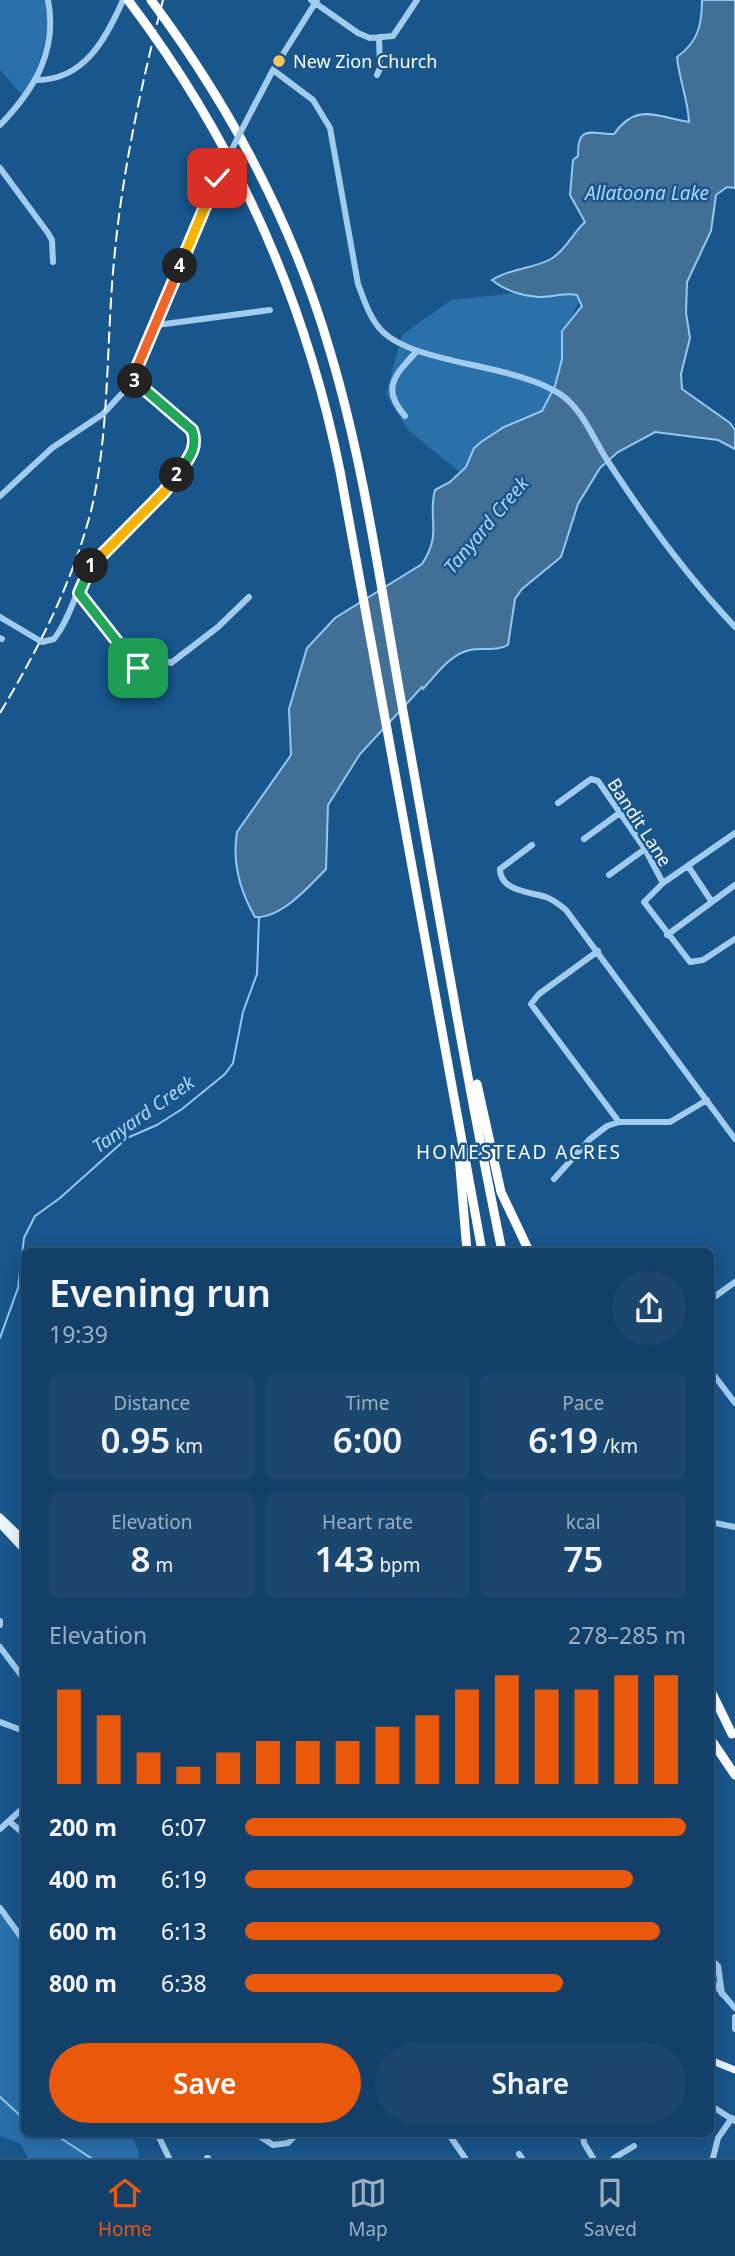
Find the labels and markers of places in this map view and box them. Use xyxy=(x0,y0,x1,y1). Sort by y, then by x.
place label: New Zion Church xyxy=(293,49,437,73)
marker: New Zion Church xyxy=(271,53,287,69)
pin xyxy=(187,148,247,208)
pin: 4 xyxy=(162,248,198,284)
pin: 3 xyxy=(118,364,152,398)
pin: 2 xyxy=(160,458,194,492)
pin: 1 xyxy=(74,548,108,584)
pin xyxy=(108,638,168,698)

